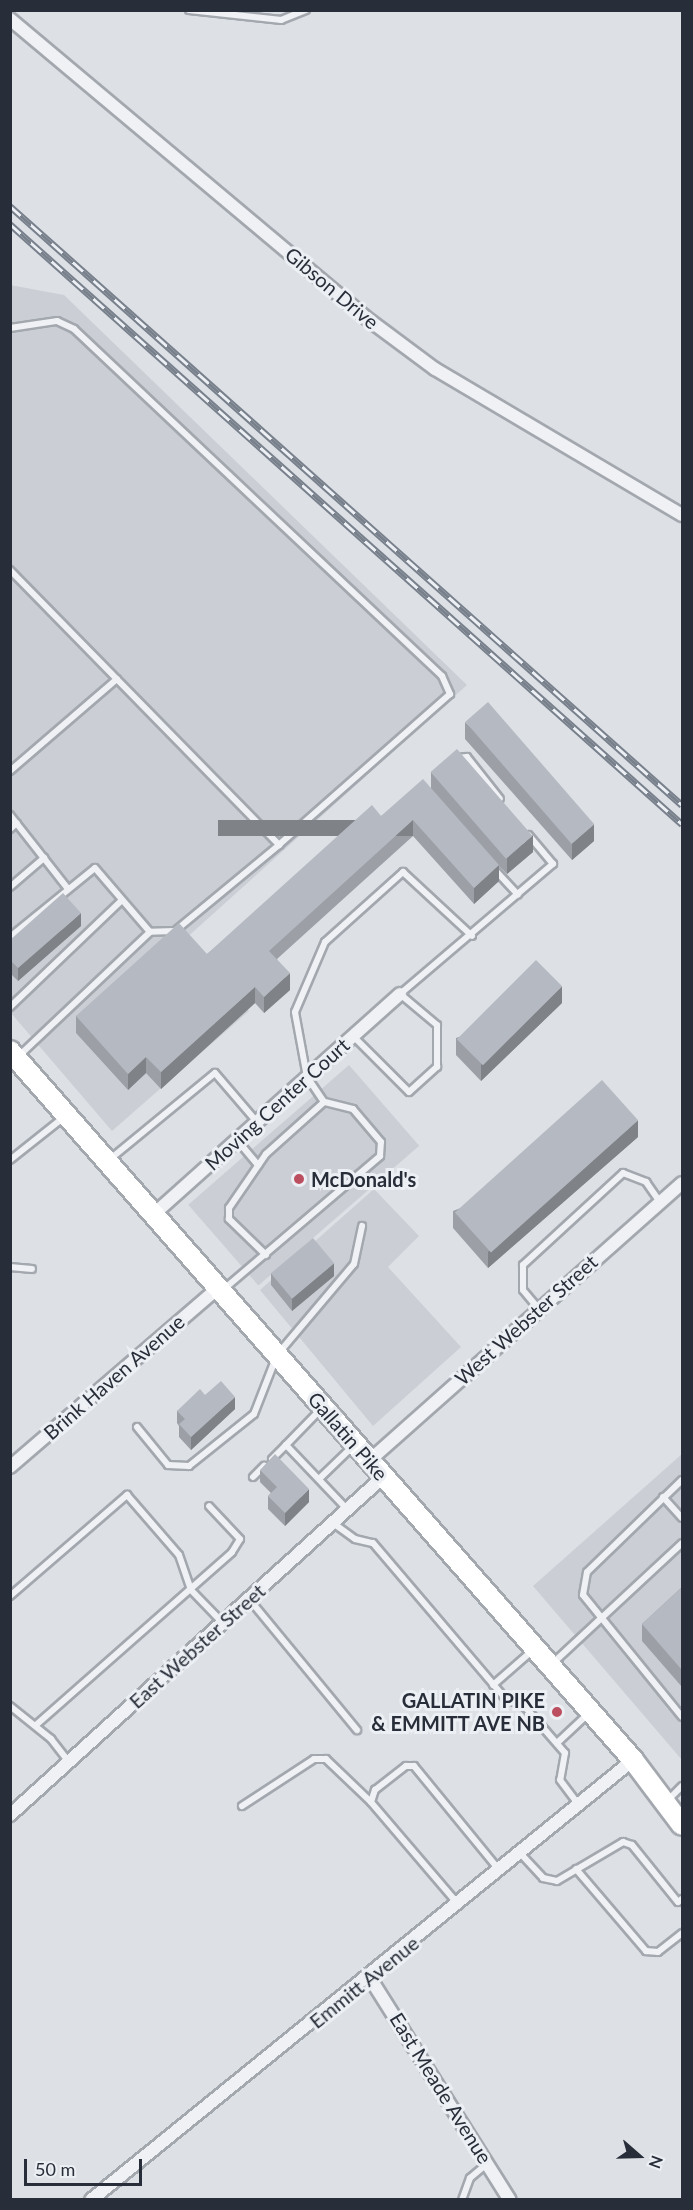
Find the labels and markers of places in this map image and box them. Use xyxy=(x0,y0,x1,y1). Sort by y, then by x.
place label: McDonald's xyxy=(311,1167,416,1191)
marker: McDonald's xyxy=(292,1172,306,1186)
place label: GALLATIN PIKE & EMMITT AVE NB xyxy=(370,1688,545,1735)
marker: GALLATIN PIKE & EMMITT AVE NB xyxy=(550,1705,564,1719)

